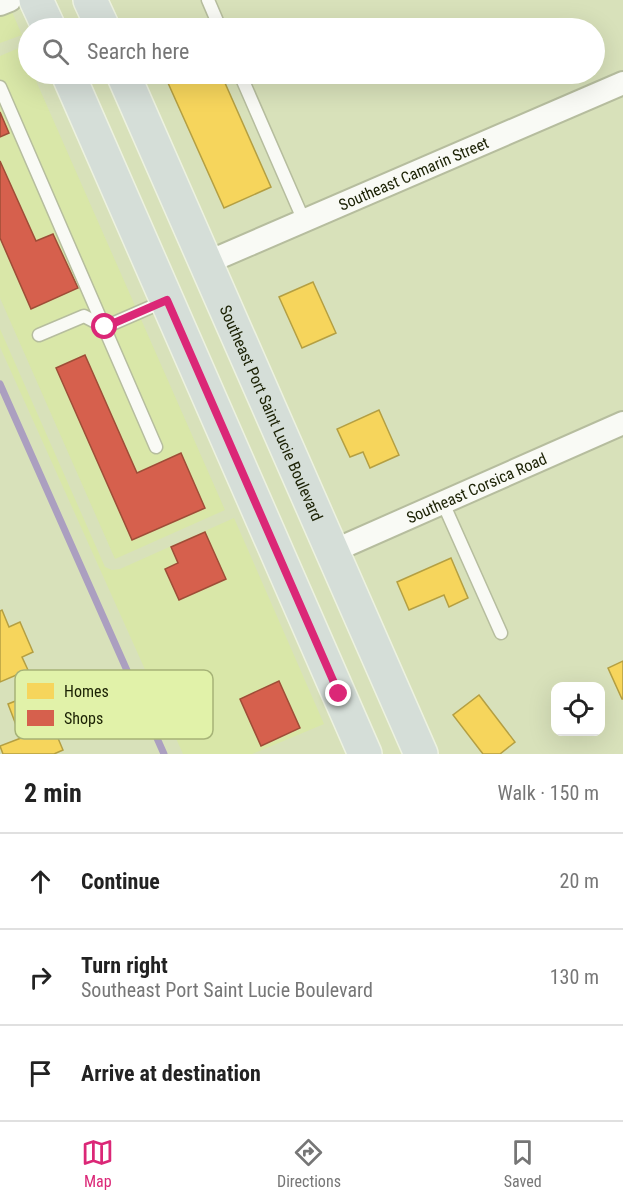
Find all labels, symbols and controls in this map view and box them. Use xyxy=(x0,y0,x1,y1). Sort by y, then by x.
search box xyxy=(18,18,605,84)
icon: search xyxy=(39,35,72,68)
text: Search here xyxy=(87,39,189,64)
street label: Southeast Camarin Street xyxy=(336,133,492,214)
street label: Southeast Port Saint Lucie Boulevard xyxy=(216,302,327,524)
route start xyxy=(91,313,117,339)
street label: Southeast Corsica Road xyxy=(403,449,549,527)
legend xyxy=(15,670,213,739)
route end xyxy=(325,680,351,706)
text: Homes xyxy=(64,682,109,701)
map controls xyxy=(551,682,605,736)
button: locate xyxy=(551,682,605,736)
text: Shops xyxy=(64,709,103,728)
text: 2 min xyxy=(24,778,82,808)
text: Walk · 150 m xyxy=(498,781,599,805)
icon: ahead xyxy=(24,865,57,898)
text: Continue xyxy=(81,869,160,894)
text: 20 m xyxy=(560,869,599,893)
text: Turn right xyxy=(81,953,168,978)
icon: right xyxy=(24,961,57,994)
text: 130 m xyxy=(550,965,599,989)
text: Southeast Port Saint Lucie Boulevard xyxy=(81,978,373,1002)
icon: arrive xyxy=(24,1057,57,1090)
text: Arrive at destination xyxy=(81,1061,261,1086)
tab: Map xyxy=(81,1136,114,1191)
tab: Directions xyxy=(277,1136,341,1191)
tab: Saved xyxy=(504,1136,542,1191)

